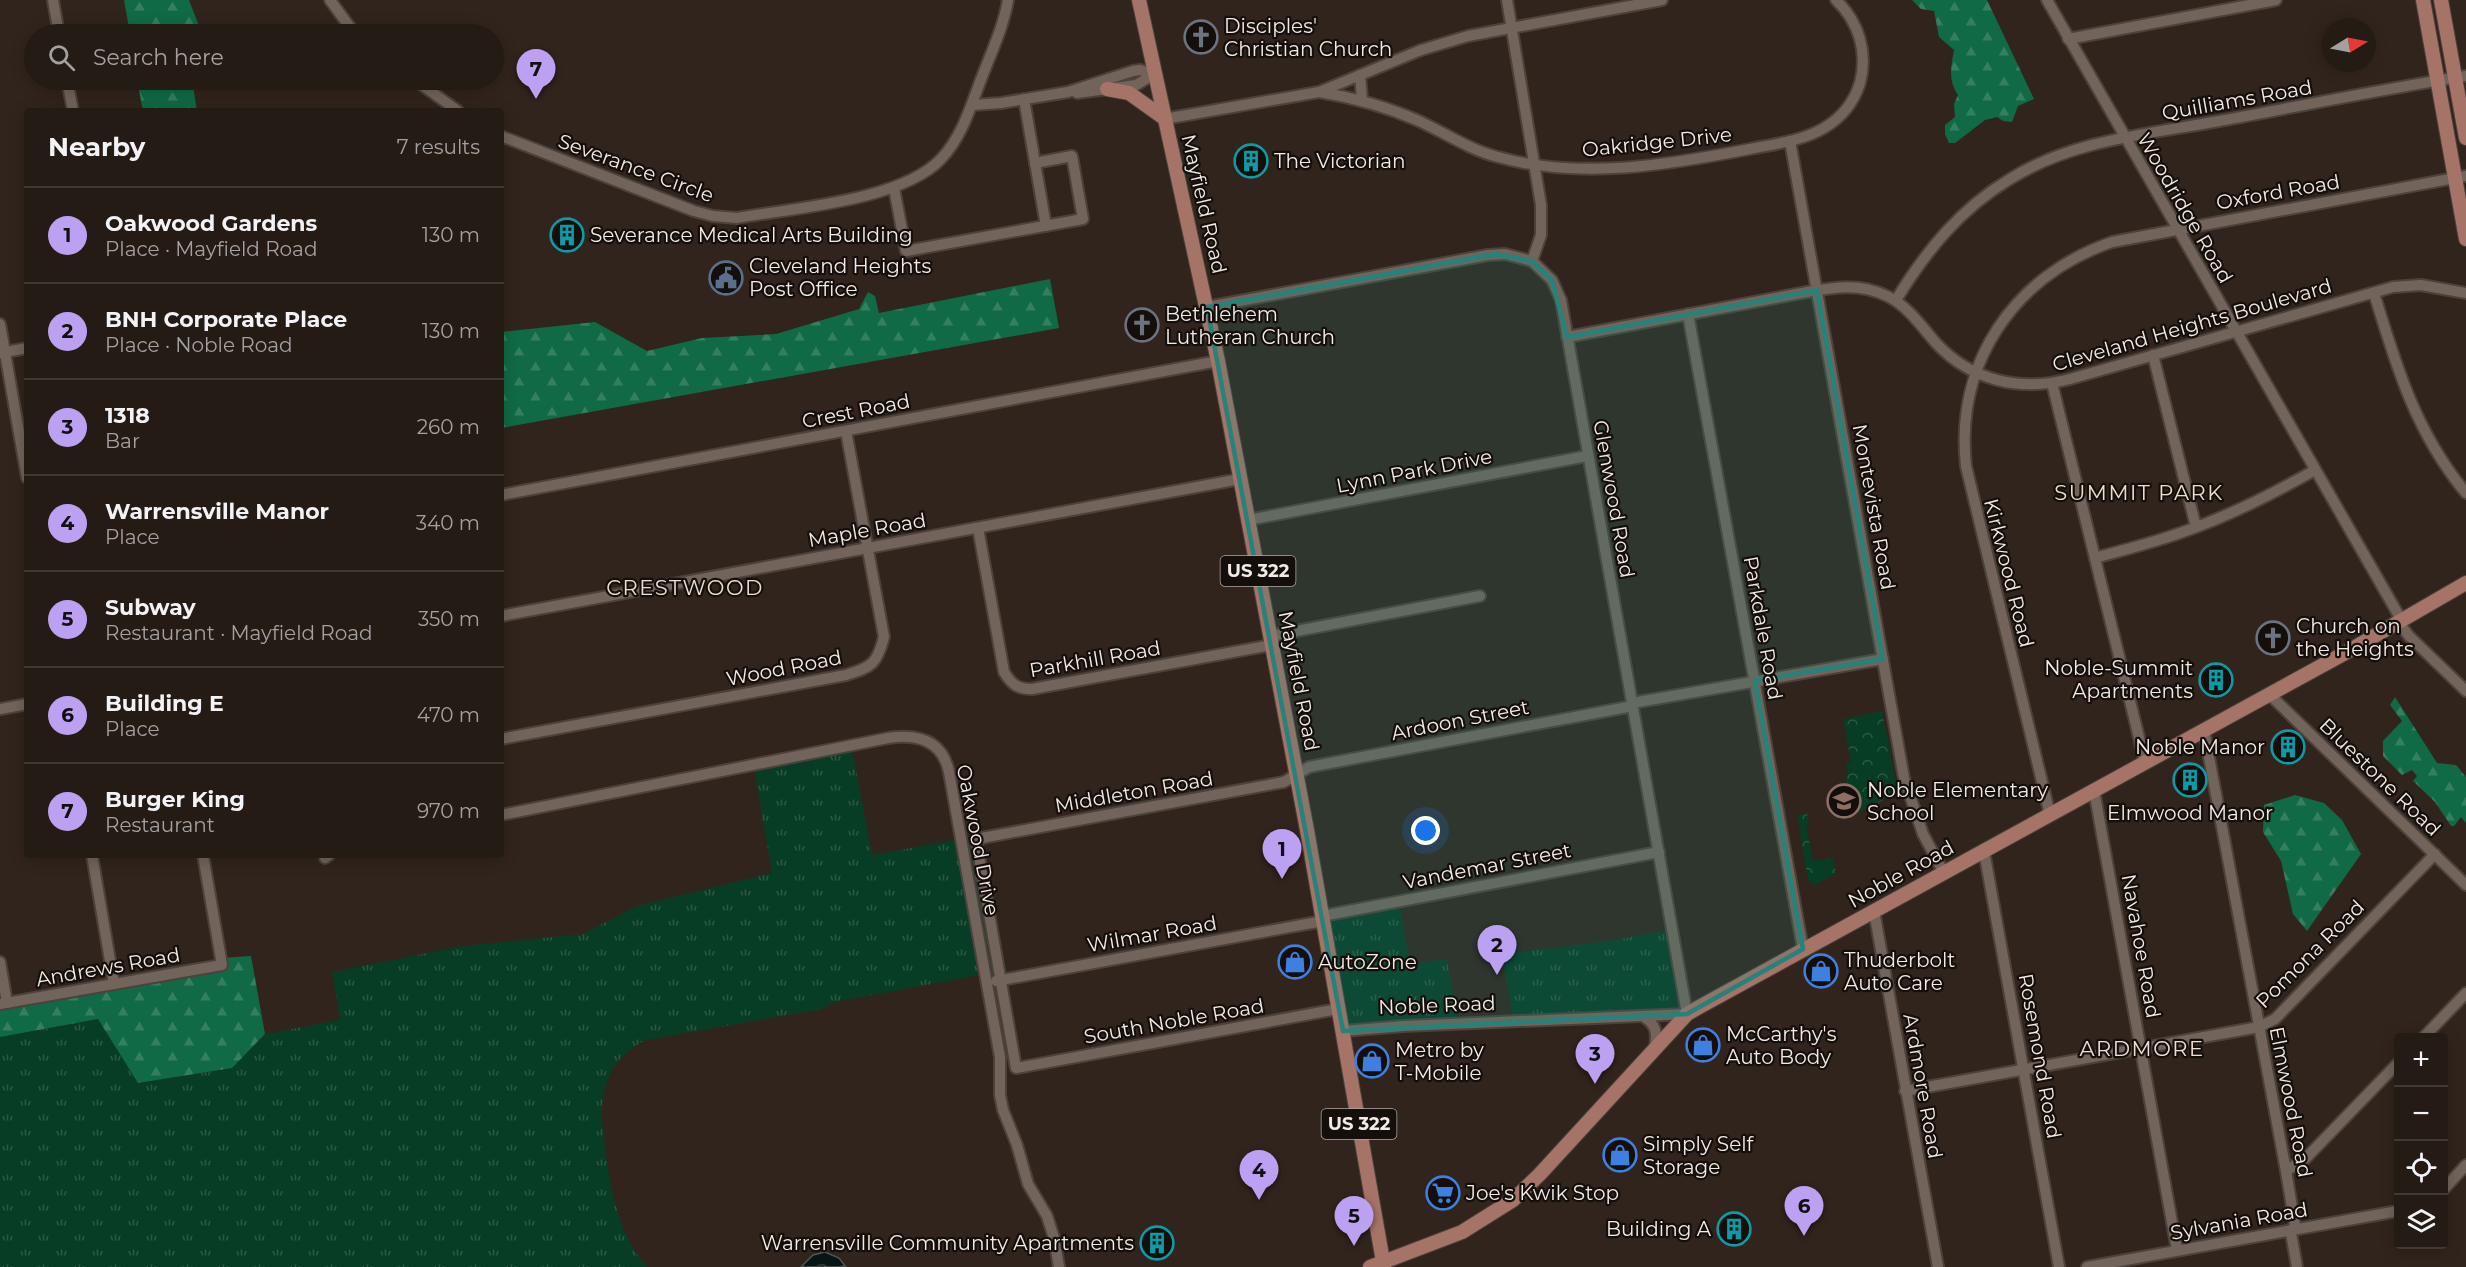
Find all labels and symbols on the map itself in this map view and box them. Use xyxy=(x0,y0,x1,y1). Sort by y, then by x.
place label: Disciples' Christian Church xyxy=(1224,14,1392,61)
north arrow xyxy=(2322,18,2376,72)
church icon: Disciples' Christian Church xyxy=(1183,19,1219,55)
pin: 7 xyxy=(516,50,556,99)
street label: Quilliams Road xyxy=(2160,75,2314,125)
street label: Oakridge Drive xyxy=(1581,122,1733,162)
street label: Woodridge Road xyxy=(2132,128,2238,288)
street label: Severance Circle xyxy=(555,129,717,207)
street label: Mayfield Road xyxy=(1176,132,1232,276)
building icon: The Victorian xyxy=(1233,143,1269,179)
place label: The Victorian xyxy=(1274,149,1406,173)
street label: Oxford Road xyxy=(2214,169,2342,215)
building icon: Severance Medical Arts Building xyxy=(549,217,585,253)
place label: Severance Medical Arts Building xyxy=(590,223,913,247)
place label: Cleveland Heights Post Office xyxy=(749,254,932,301)
public building icon: Cleveland Heights Post Office xyxy=(708,260,744,296)
street label: Cleveland Heights Boulevard xyxy=(2050,274,2334,376)
place label: Bethlehem Lutheran Church xyxy=(1165,302,1335,349)
church icon: Bethlehem Lutheran Church xyxy=(1124,307,1160,343)
street label: Crest Road xyxy=(800,389,912,433)
street label: Glenwood Road xyxy=(1588,418,1640,580)
street label: Montevista Road xyxy=(1848,422,1900,592)
street label: Lynn Park Drive xyxy=(1334,444,1494,498)
district label: SUMMIT PARK xyxy=(2054,480,2224,505)
street label: Kirkwood Road xyxy=(1979,496,2039,650)
street label: Maple Road xyxy=(806,508,928,552)
street label: Parkdale Road xyxy=(1739,554,1787,702)
road number: US 322 xyxy=(1220,556,1296,586)
district label: CRESTWOOD xyxy=(606,575,764,600)
street label: Mayfield Road xyxy=(1274,609,1324,753)
place label: Church on the Heights xyxy=(2296,614,2414,661)
church icon: Church on the Heights xyxy=(2255,620,2291,656)
street label: Parkhill Road xyxy=(1027,636,1163,682)
street label: Wood Road xyxy=(724,645,844,691)
place label: Noble-Summit Apartments xyxy=(2044,656,2193,703)
building icon: Noble-Summit Apartments xyxy=(2198,662,2234,698)
street label: Ardoon Street xyxy=(1389,695,1531,745)
street label: Bluestone Road xyxy=(2314,713,2446,841)
building icon: Noble Manor xyxy=(2270,729,2306,765)
place label: Noble Manor xyxy=(2135,735,2265,759)
street label: Oakwood Drive xyxy=(952,762,1004,918)
building icon: Elmwood Manor xyxy=(2172,762,2208,798)
street label: Middleton Road xyxy=(1053,766,1215,818)
place label: Noble Elementary School xyxy=(1867,778,2048,825)
school or university icon: Noble Elementary School xyxy=(1826,783,1862,819)
place label: Elmwood Manor xyxy=(2107,801,2273,825)
your location xyxy=(1411,816,1440,845)
pin: 1 xyxy=(1262,830,1302,879)
street label: Noble Road xyxy=(1844,835,1958,913)
street label: Vandemar Street xyxy=(1401,838,1573,894)
street label: Navahoe Road xyxy=(2117,872,2165,1020)
street label: Pomona Road xyxy=(2251,895,2369,1013)
street label: Wilmar Road xyxy=(1085,911,1219,957)
pin: 2 xyxy=(1478,926,1516,975)
street label: Andrews Road xyxy=(34,943,182,991)
shop icon: AutoZone xyxy=(1277,944,1313,980)
place label: Thuderbolt Auto Care xyxy=(1844,948,1955,995)
place label: AutoZone xyxy=(1318,950,1417,974)
shop icon: Thuderbolt Auto Care xyxy=(1803,953,1839,989)
street label: Rosemond Road xyxy=(2014,972,2066,1140)
street label: Noble Road xyxy=(1378,991,1496,1019)
street label: South Noble Road xyxy=(1082,993,1266,1049)
street label: Ardmore Road xyxy=(1898,1012,1948,1160)
place label: McCarthy's Auto Body xyxy=(1726,1022,1837,1069)
street label: Elmwood Road xyxy=(2265,1025,2317,1179)
shop icon: McCarthy's Auto Body xyxy=(1685,1027,1721,1063)
pin: 3 xyxy=(1576,1034,1614,1084)
district label: ARDMORE xyxy=(2080,1036,2205,1061)
place label: Metro by T-Mobile xyxy=(1395,1038,1484,1085)
shop icon: Metro by T-Mobile xyxy=(1354,1043,1390,1079)
road number: US 322 xyxy=(1322,1109,1396,1139)
place label: Simply Self Storage xyxy=(1643,1132,1755,1179)
shop icon: Simply Self Storage xyxy=(1602,1137,1638,1173)
pin: 4 xyxy=(1240,1150,1278,1200)
supermarket icon: Joe's Kwik Stop xyxy=(1425,1175,1461,1211)
place label: Joe's Kwik Stop xyxy=(1465,1181,1619,1205)
pin: 6 xyxy=(1784,1186,1824,1236)
pin: 5 xyxy=(1334,1196,1374,1246)
street label: Sylvania Road xyxy=(2168,1197,2310,1245)
building icon: Building A xyxy=(1716,1211,1752,1247)
place label: Building A xyxy=(1606,1217,1712,1241)
building icon: Warrensville Community Apartments xyxy=(1139,1225,1175,1261)
place label: Warrensville Community Apartments xyxy=(761,1231,1134,1255)

